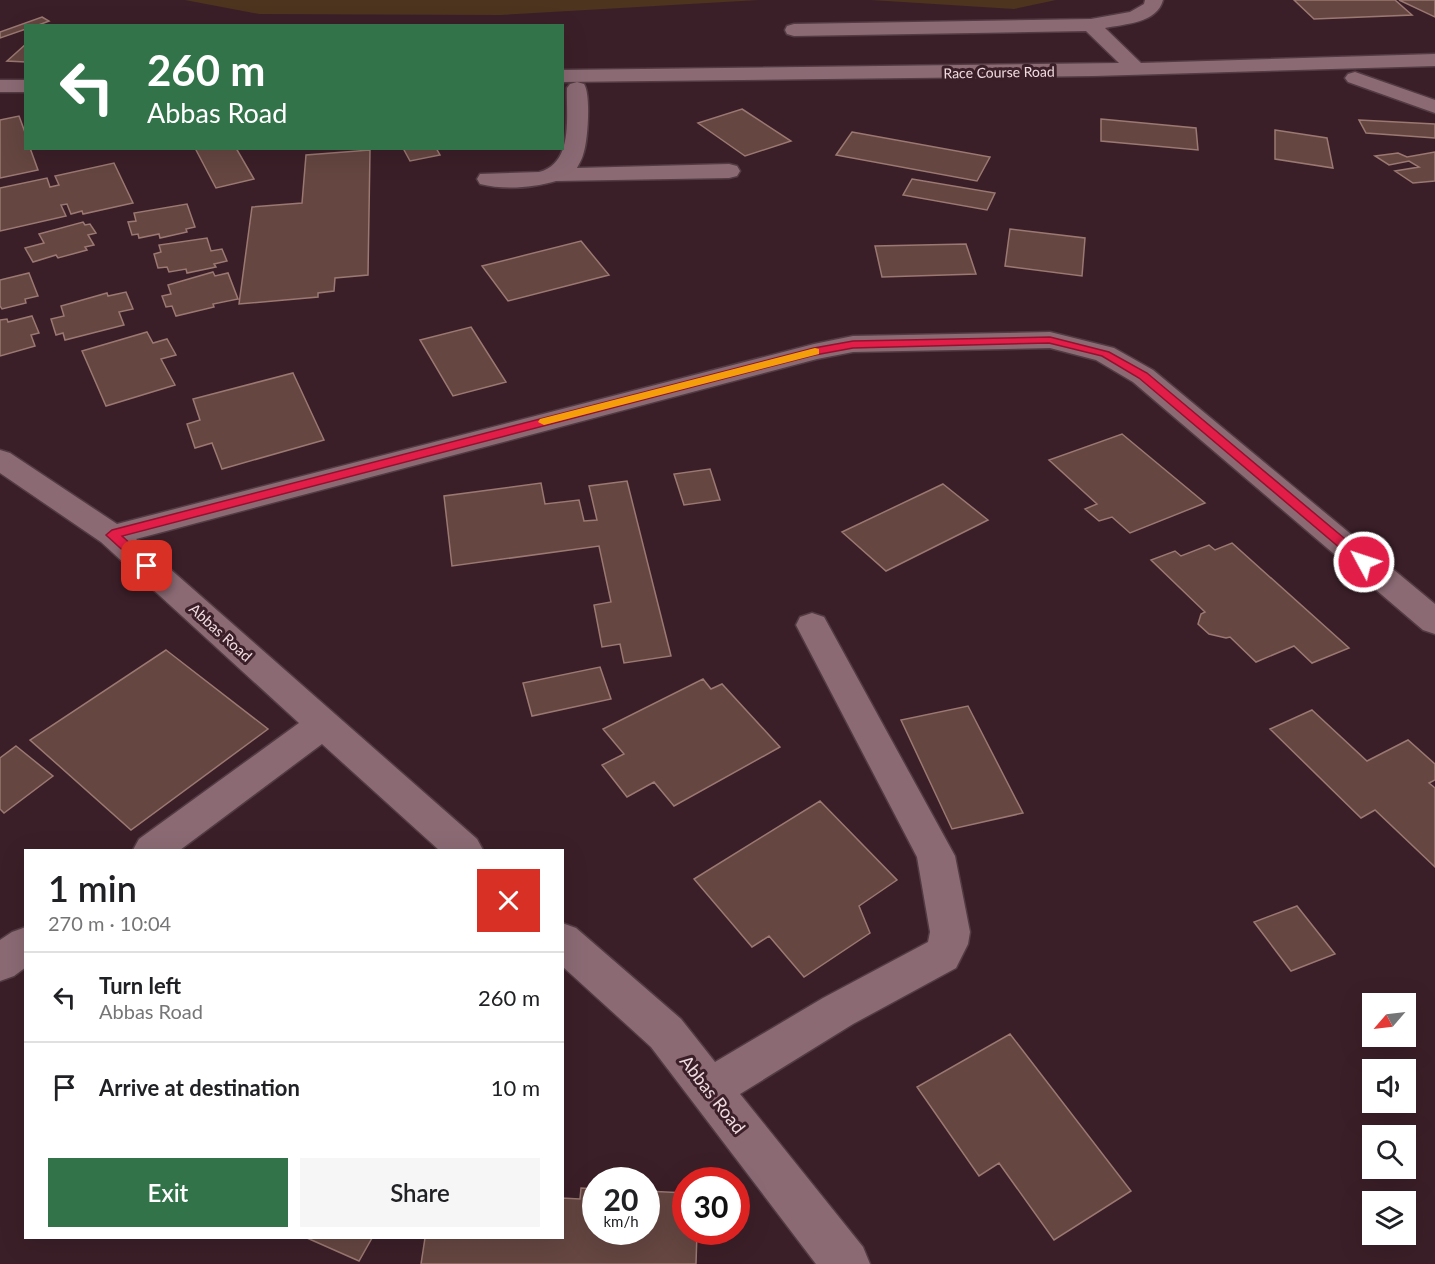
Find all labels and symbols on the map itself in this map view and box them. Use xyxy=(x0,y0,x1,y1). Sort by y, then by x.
street label: Race Course Road xyxy=(943,63,1055,81)
position arrow xyxy=(1332,530,1396,594)
pin xyxy=(121,540,172,591)
street label: Abbas Road xyxy=(186,599,256,665)
north arrow xyxy=(1362,993,1416,1047)
street label: Abbas Road xyxy=(676,1050,750,1138)
speed limit sign: 30 xyxy=(672,1167,750,1245)

